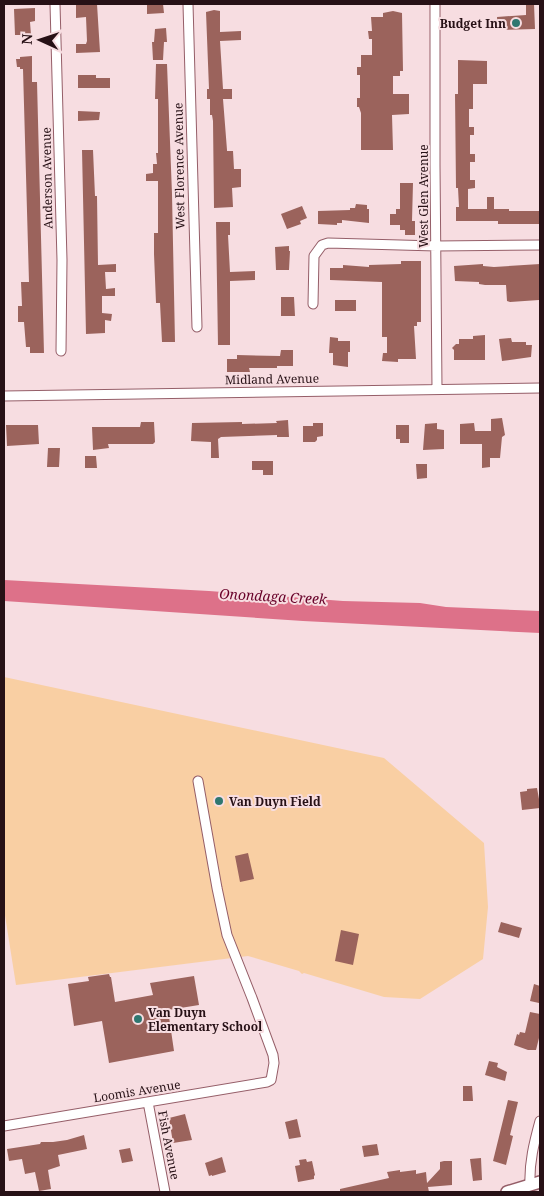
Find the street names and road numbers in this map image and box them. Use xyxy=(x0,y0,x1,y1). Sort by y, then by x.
street label: West Florence Avenue xyxy=(169,102,189,230)
street label: Anderson Avenue xyxy=(38,127,56,229)
street label: West Glen Avenue xyxy=(415,144,432,248)
street label: Midland Avenue xyxy=(225,370,319,388)
street label: Loomis Avenue xyxy=(92,1076,182,1106)
street label: Fish Avenue xyxy=(154,1109,184,1181)

